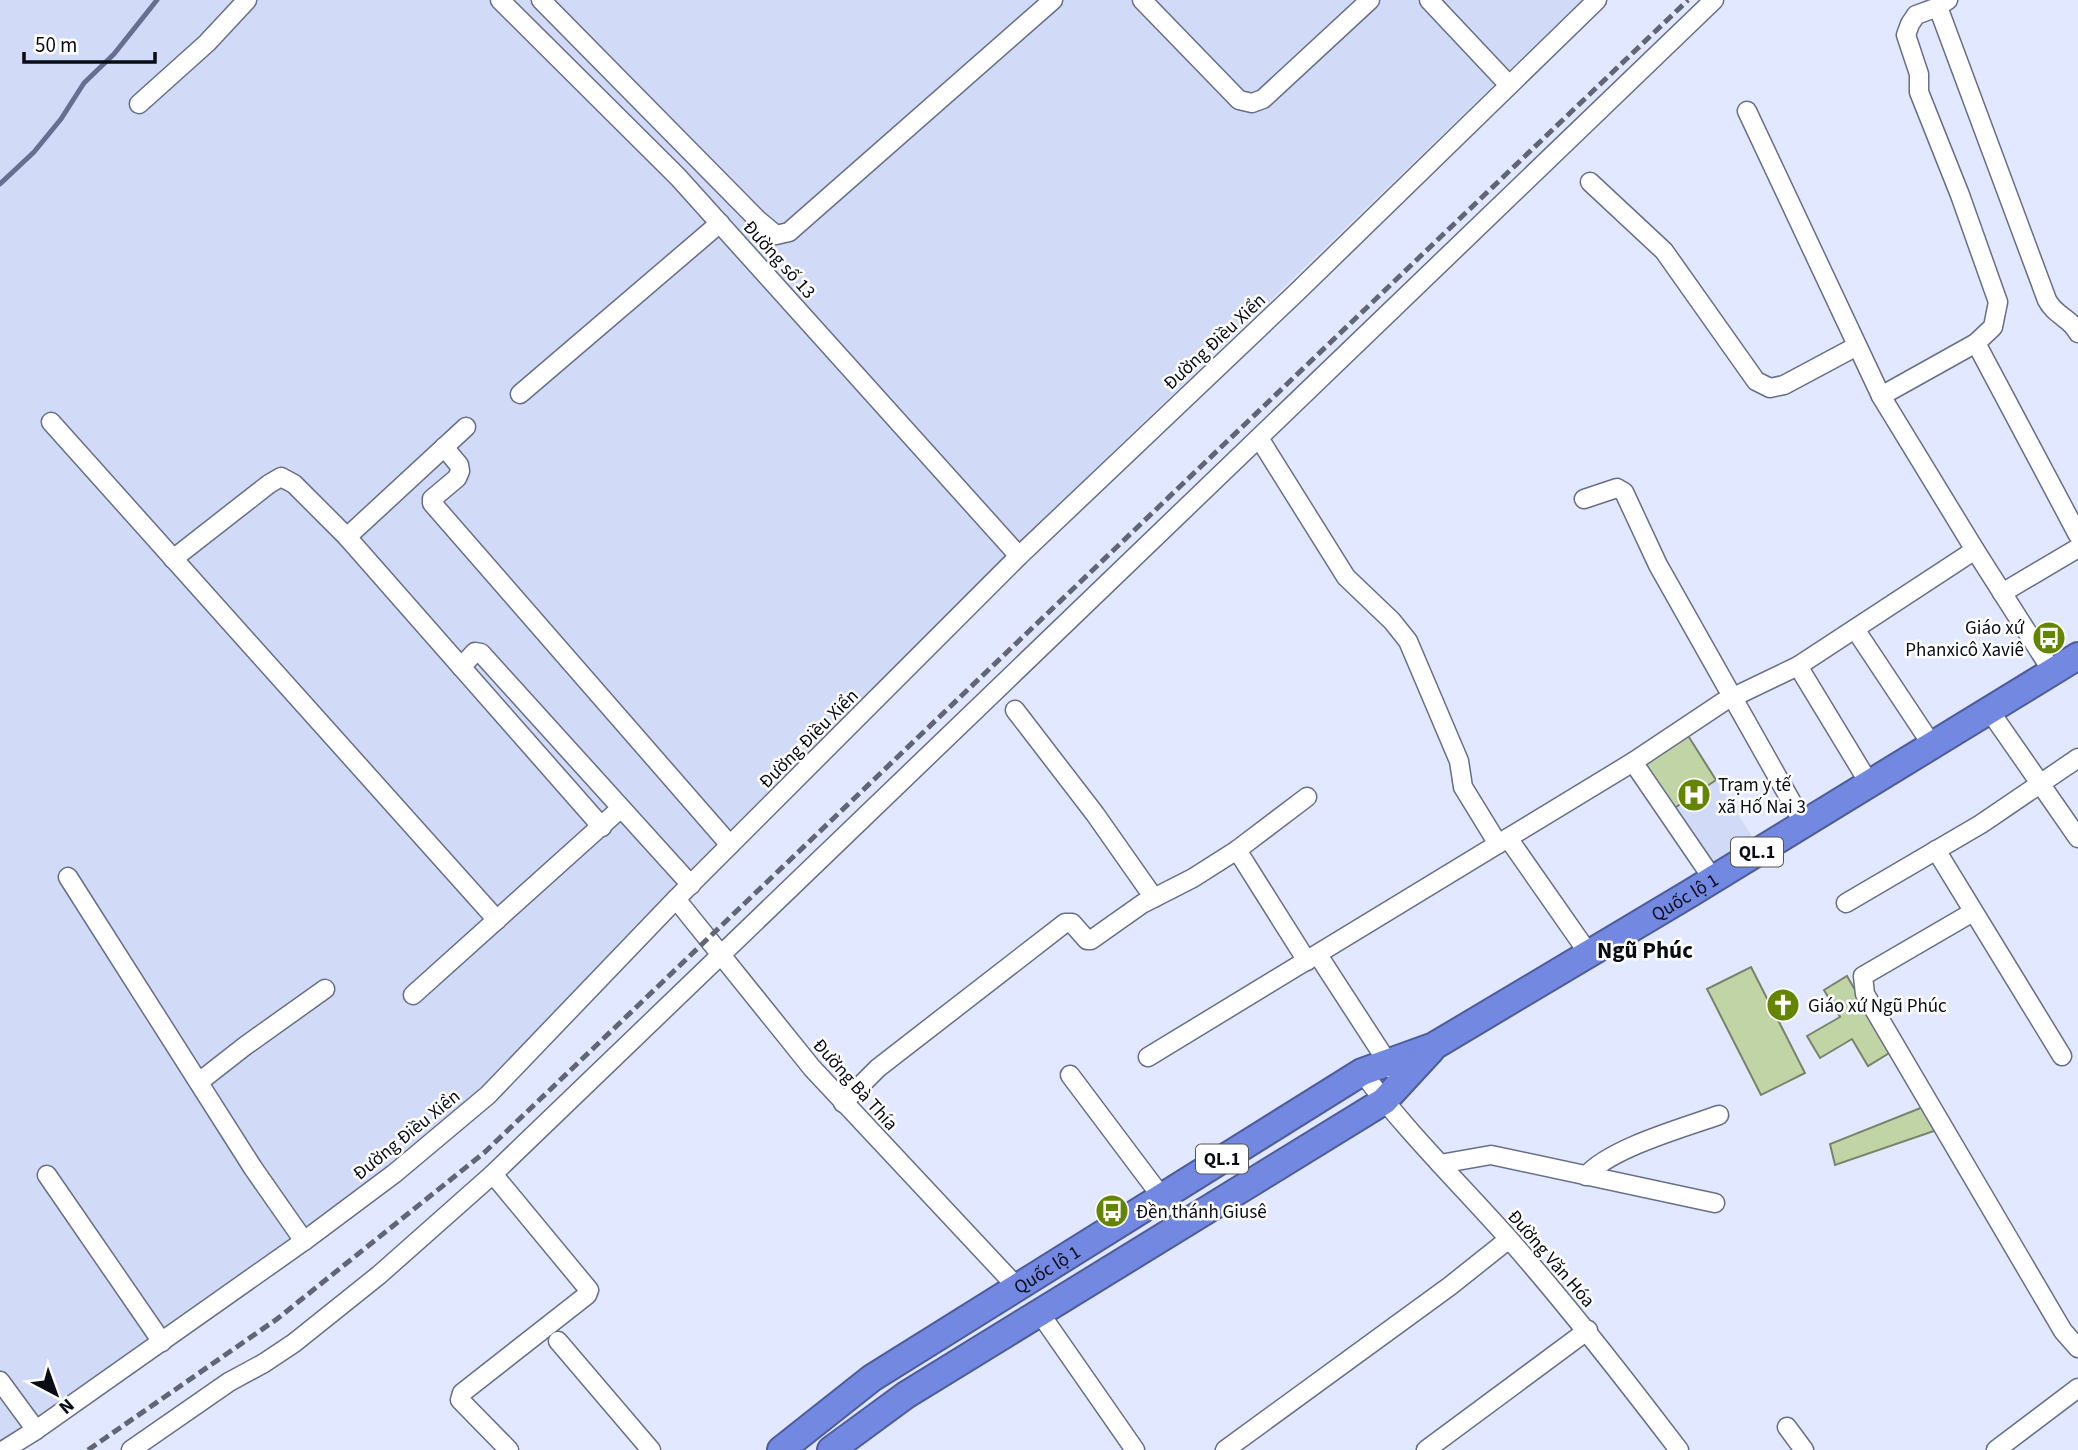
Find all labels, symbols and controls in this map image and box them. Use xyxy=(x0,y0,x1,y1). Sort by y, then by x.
scale bar xyxy=(24,21,156,65)
text: 50 m xyxy=(35,30,77,60)
street label: Đường số 13 xyxy=(736,215,822,305)
street label: Đường Điều Xiển xyxy=(1158,288,1272,397)
place label: Giáo xứ Phanxicô Xaviê xyxy=(1905,615,2025,664)
bus stop icon: Giáo xứ Phanxicô Xaviê xyxy=(2030,619,2068,657)
street label: Đường Điều Xiển xyxy=(753,683,865,795)
place label: Trạm y tế xã Hố Nai 3 xyxy=(1718,772,1806,821)
hospital icon: Trạm y tế xã Hố Nai 3 xyxy=(1675,776,1713,814)
road number: QL.1 xyxy=(1731,838,1783,866)
street label: Quốc lộ 1 xyxy=(1647,867,1724,929)
district label: Ngũ Phúc xyxy=(1597,934,1693,967)
church icon: Giáo xứ Ngũ Phúc xyxy=(1764,986,1802,1024)
place label: Giáo xứ Ngũ Phúc xyxy=(1808,993,1947,1020)
street label: Đường Bà Thía xyxy=(806,1033,904,1137)
street label: Đường Điều Xiển xyxy=(348,1083,466,1187)
road number: QL.1 xyxy=(1196,1144,1248,1174)
bus stop icon: Đền thánh Giusê xyxy=(1093,1192,1131,1230)
place label: Đền thánh Giusê xyxy=(1136,1199,1267,1226)
street label: Đường Văn Hóa xyxy=(1501,1204,1601,1314)
street label: Quốc lộ 1 xyxy=(1009,1239,1086,1301)
north arrow xyxy=(21,1359,91,1429)
text: N xyxy=(53,1391,80,1420)

